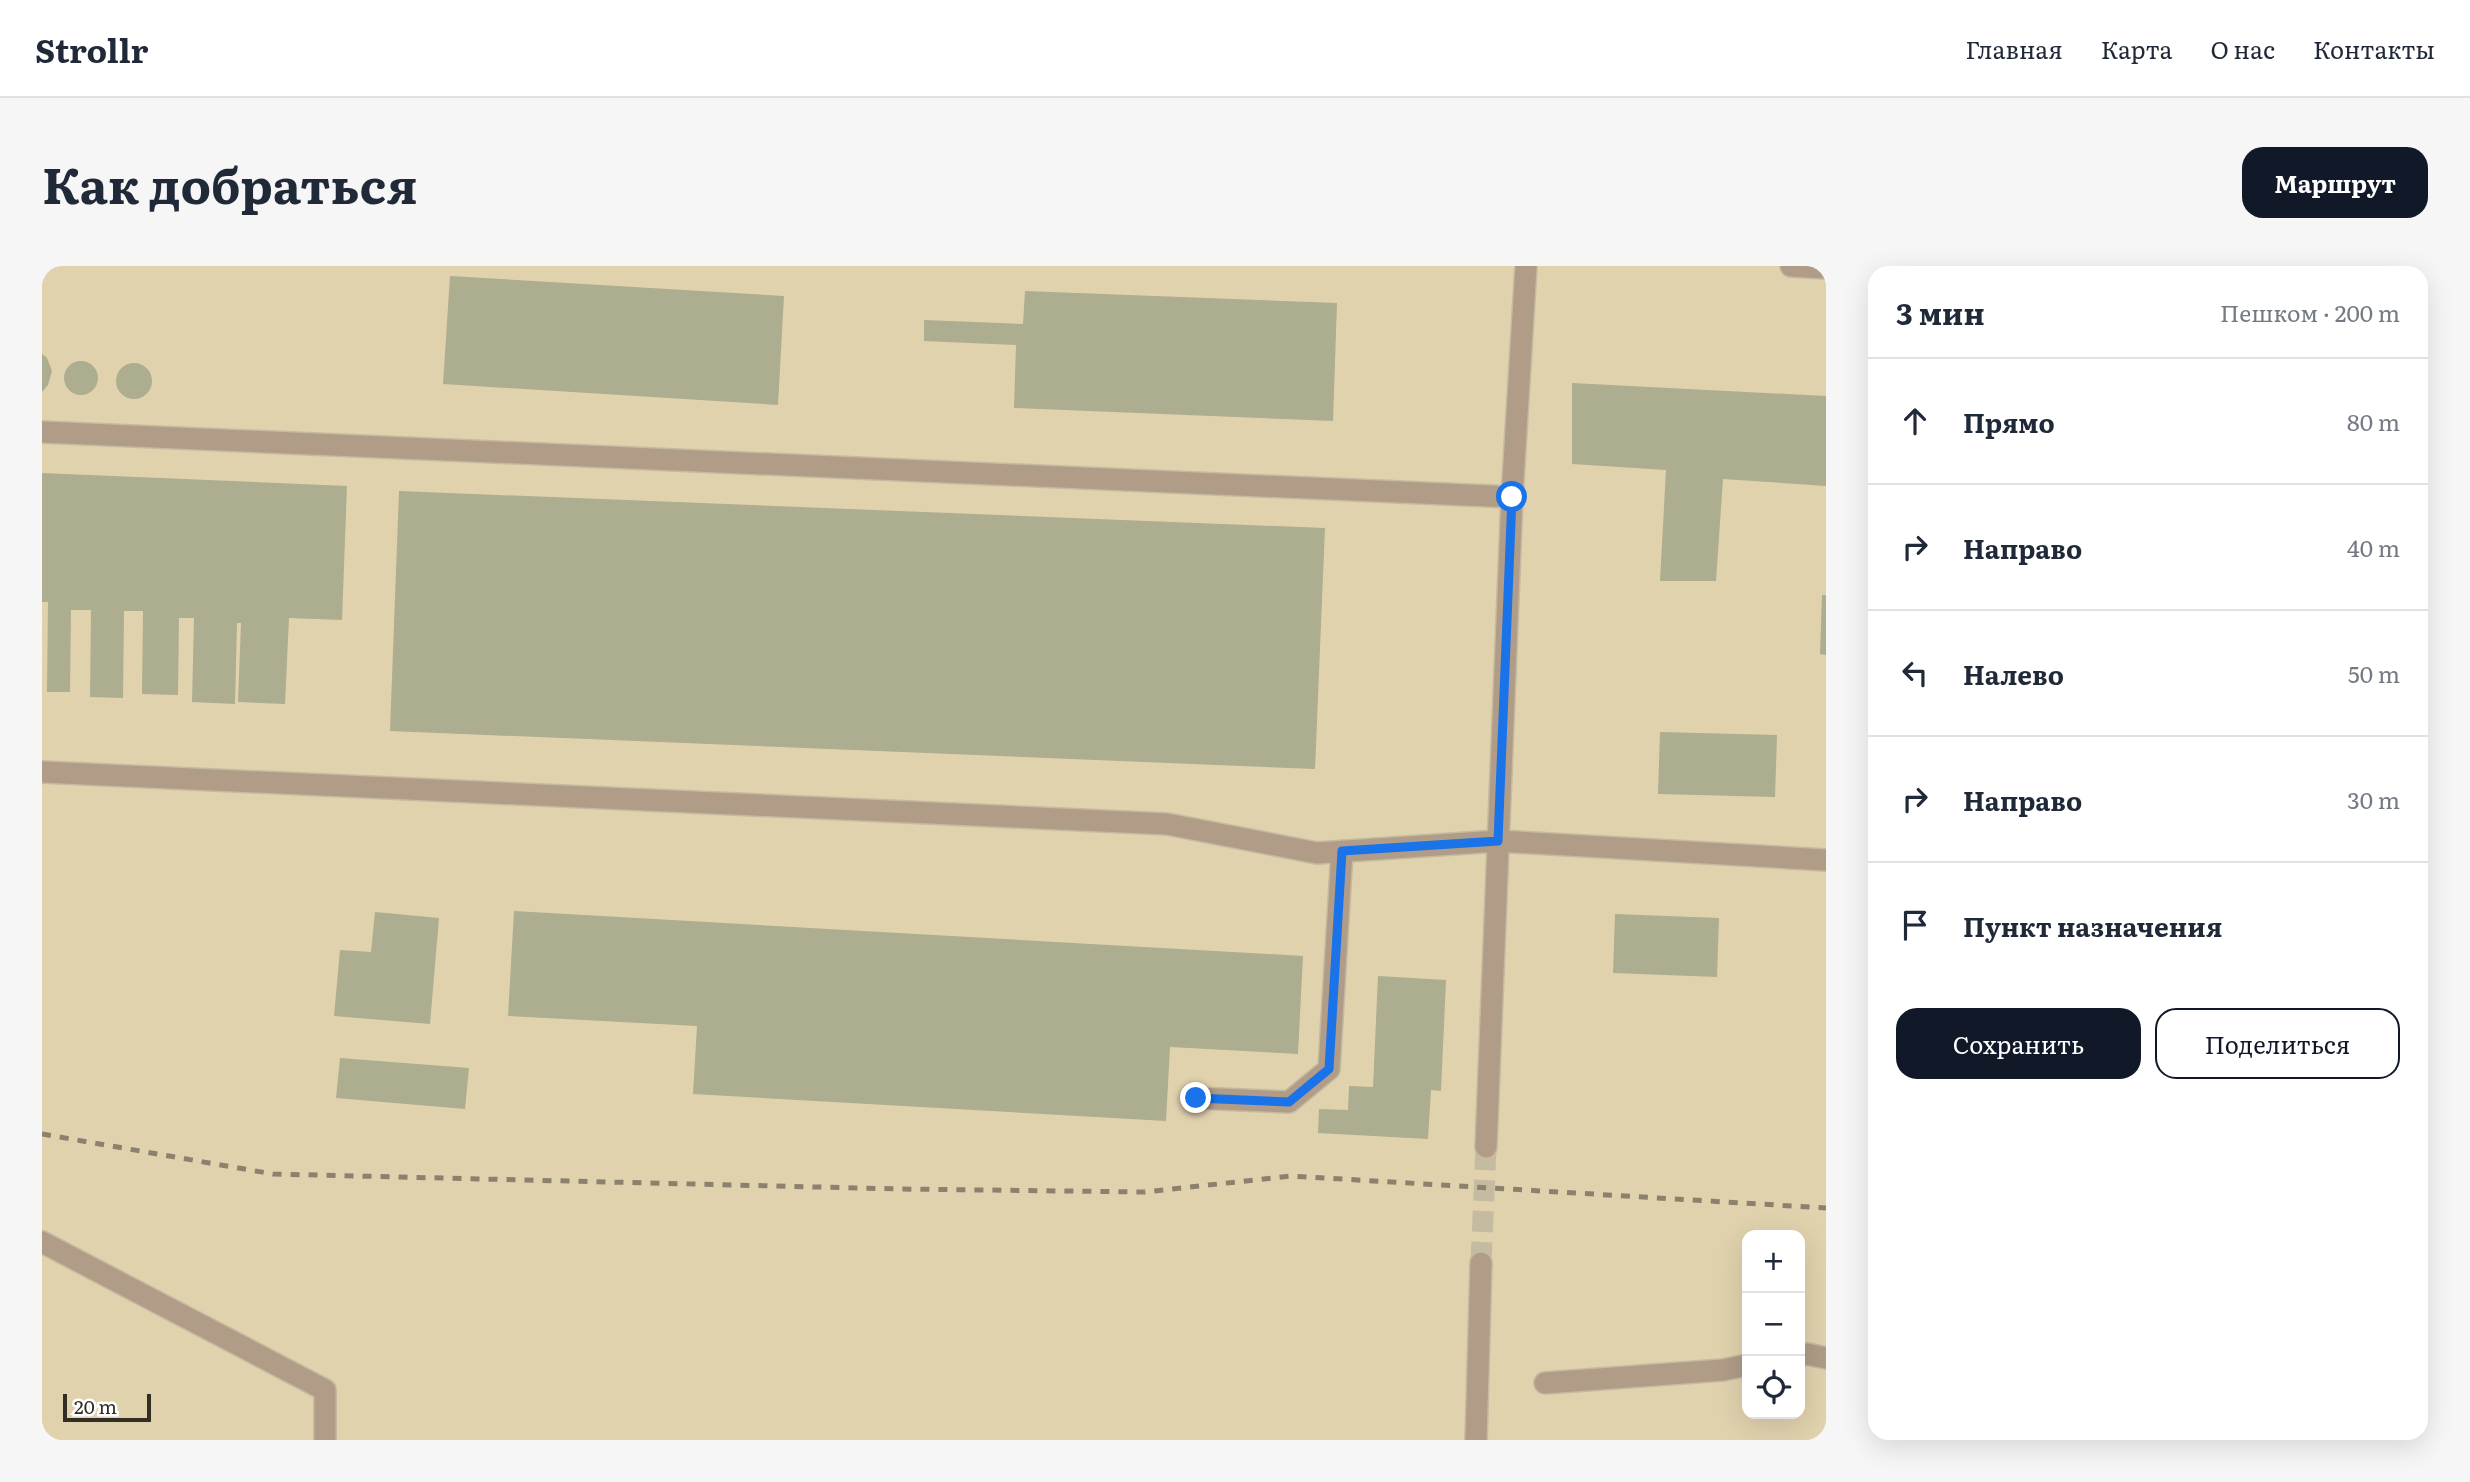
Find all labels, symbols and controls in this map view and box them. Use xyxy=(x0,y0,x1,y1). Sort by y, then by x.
text: Strollr xyxy=(35,24,149,73)
text: Главная xyxy=(1965,31,2063,66)
text: Карта xyxy=(2101,31,2173,66)
text: О нас xyxy=(2211,31,2275,66)
text: Контакты xyxy=(2313,31,2435,66)
text: Как добраться xyxy=(42,146,418,219)
button: Маршрут xyxy=(2242,147,2428,218)
text: 3 мин xyxy=(1896,290,1985,334)
text: Пешком · 200 m xyxy=(2220,295,2400,329)
icon: ahead xyxy=(1896,402,1934,440)
text: Прямо xyxy=(1963,402,2055,441)
text: 80 m xyxy=(2347,404,2400,438)
route start xyxy=(1496,481,1527,512)
icon: right xyxy=(1896,528,1934,566)
text: Направо xyxy=(1963,528,2082,567)
text: 40 m xyxy=(2347,530,2400,564)
icon: left xyxy=(1896,654,1934,692)
text: Налево xyxy=(1963,654,2064,693)
text: 50 m xyxy=(2348,656,2400,690)
icon: right xyxy=(1896,780,1934,818)
text: Направо xyxy=(1963,780,2082,819)
text: 30 m xyxy=(2347,782,2400,816)
icon: arrive xyxy=(1896,906,1934,944)
text: Пункт назначения xyxy=(1963,906,2222,945)
button: Сохранить xyxy=(1896,1008,2141,1079)
button: Поделиться xyxy=(2155,1008,2400,1079)
route end xyxy=(1180,1082,1211,1113)
map controls xyxy=(1742,1230,1805,1419)
button: + xyxy=(1742,1230,1805,1293)
button: − xyxy=(1742,1293,1805,1356)
button: locate xyxy=(1742,1356,1805,1419)
scale bar xyxy=(63,1391,150,1423)
text: 20 m xyxy=(74,1392,117,1420)

